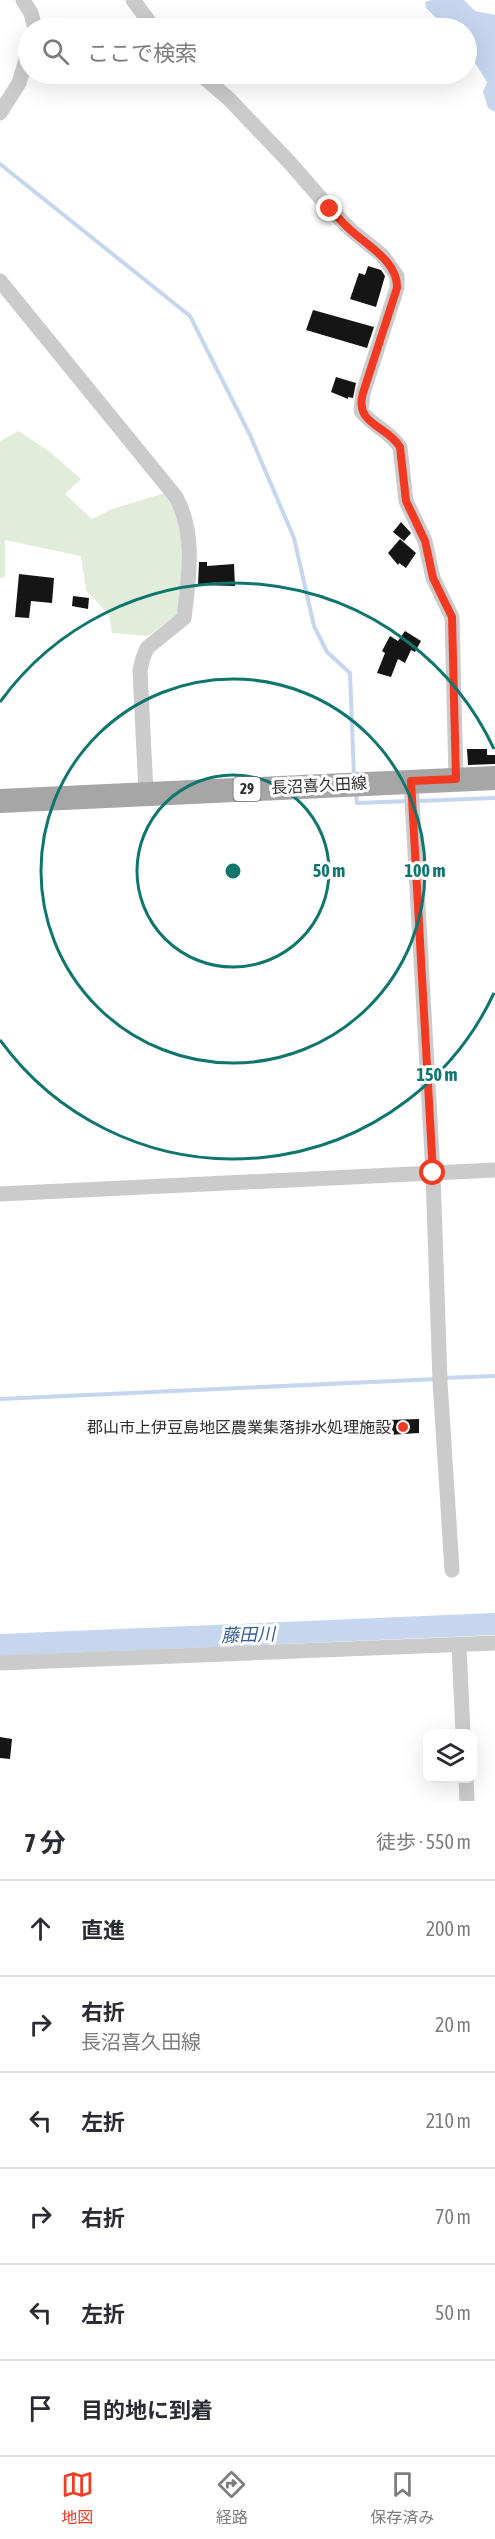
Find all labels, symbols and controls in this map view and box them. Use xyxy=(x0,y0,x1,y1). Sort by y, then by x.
search box xyxy=(18,18,477,84)
icon: search xyxy=(39,35,72,68)
text: ここで検索 xyxy=(87,40,197,66)
route end xyxy=(316,195,342,221)
street label: 長沼喜久田線 xyxy=(271,773,367,797)
road number: 29 xyxy=(234,777,260,801)
text: 50 m xyxy=(313,860,345,881)
text: 100 m xyxy=(405,860,445,881)
centre of rings xyxy=(223,861,243,881)
text: 150 m xyxy=(417,1064,457,1085)
route start xyxy=(419,1159,445,1185)
place label: 郡山市上伊豆島地区農業集落排水処理施設 xyxy=(87,1418,391,1436)
marker: 郡山市上伊豆島地区農業集落排水処理施設 xyxy=(396,1420,410,1434)
water label: 藤田川 xyxy=(221,1623,277,1646)
map controls xyxy=(423,1729,477,1783)
button: layers xyxy=(423,1729,477,1783)
text: 7 分 xyxy=(24,1828,66,1858)
text: 徒歩 · 550 m xyxy=(376,1830,471,1853)
icon: ahead xyxy=(24,1912,57,1945)
text: 直進 xyxy=(81,1917,125,1943)
text: 200 m xyxy=(426,1917,471,1940)
text: 右折 xyxy=(81,1999,125,2025)
icon: right xyxy=(24,2008,57,2041)
text: 20 m xyxy=(435,2013,471,2036)
text: 長沼喜久田線 xyxy=(81,2030,201,2053)
icon: left xyxy=(24,2104,57,2137)
text: 左折 xyxy=(81,2109,125,2135)
text: 210 m xyxy=(426,2109,471,2132)
icon: right xyxy=(24,2200,57,2233)
text: 右折 xyxy=(81,2205,125,2231)
text: 70 m xyxy=(435,2205,471,2228)
icon: left xyxy=(24,2296,57,2329)
text: 左折 xyxy=(81,2301,125,2327)
text: 50 m xyxy=(435,2301,471,2324)
icon: arrive xyxy=(24,2392,57,2425)
text: 目的地に到着 xyxy=(81,2397,213,2423)
tab: 地図 xyxy=(61,2468,94,2528)
tab: 経路 xyxy=(215,2468,248,2528)
tab: 保存済み xyxy=(370,2468,434,2528)

